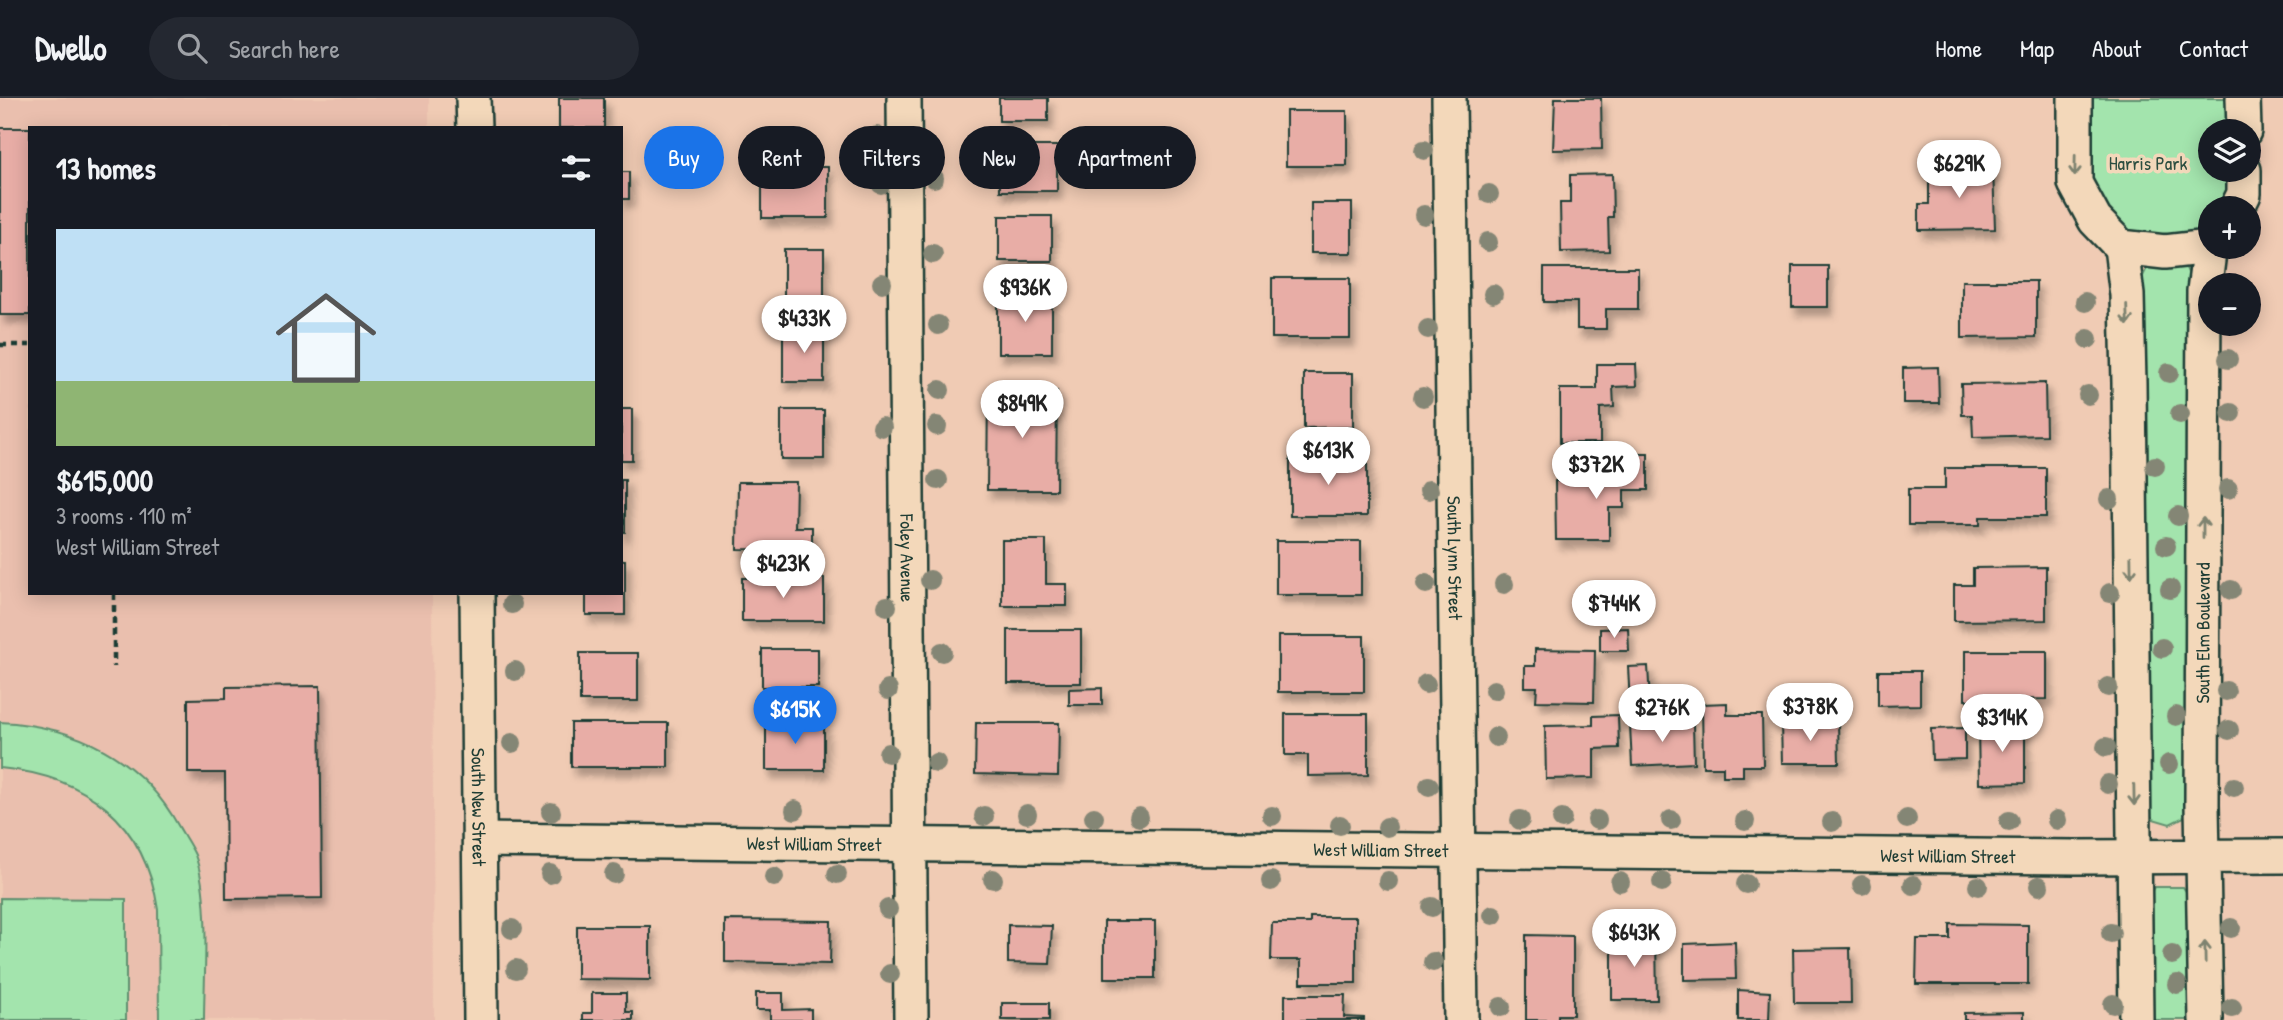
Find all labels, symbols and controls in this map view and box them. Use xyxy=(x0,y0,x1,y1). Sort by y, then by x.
search box xyxy=(149,17,639,80)
text: Dwello xyxy=(35,26,107,70)
icon: search xyxy=(173,29,211,67)
text: Search here xyxy=(229,31,340,66)
text: Home xyxy=(1935,32,1982,64)
text: Map xyxy=(2020,32,2054,64)
text: About xyxy=(2092,32,2141,64)
text: Contact xyxy=(2179,32,2248,64)
map controls xyxy=(2198,119,2261,336)
button: layers xyxy=(2198,119,2261,182)
chip: Buy xyxy=(644,126,724,189)
chip: Rent xyxy=(738,126,825,189)
chip: Filters xyxy=(839,126,945,189)
chip: New xyxy=(959,126,1040,189)
chip: Apartment xyxy=(1054,126,1196,189)
pin: $629K xyxy=(1910,140,2008,200)
text: $629K xyxy=(1933,147,1985,178)
text: 13 homes xyxy=(56,148,156,188)
icon: filters xyxy=(557,149,595,187)
park label: Harris Park xyxy=(2109,150,2187,176)
one-way arrow xyxy=(2068,154,2082,177)
button: + xyxy=(2198,196,2261,259)
pin: $936K xyxy=(976,264,1074,324)
text: $936K xyxy=(999,271,1051,302)
button: − xyxy=(2198,273,2261,336)
icon: home xyxy=(263,275,389,401)
pin: $433K xyxy=(755,296,853,355)
text: $433K xyxy=(778,302,830,333)
one-way arrow xyxy=(2120,303,2134,326)
pin: $849K xyxy=(973,380,1071,440)
text: $849K xyxy=(997,387,1047,418)
pin: $613K xyxy=(1279,428,1377,487)
text: $613K xyxy=(1302,434,1354,465)
pin: $372K xyxy=(1547,442,1645,501)
text: $372K xyxy=(1568,448,1624,479)
text: $615,000 xyxy=(56,460,153,500)
street label: South Lynn Street xyxy=(1441,496,1469,621)
text: 3 rooms · 110 m² xyxy=(56,500,192,531)
street label: Foley Avenue xyxy=(894,513,921,603)
one-way arrow xyxy=(2196,517,2210,540)
text: West William Street xyxy=(56,531,219,562)
pin: $423K xyxy=(734,540,832,600)
text: $423K xyxy=(756,547,810,578)
one-way arrow xyxy=(2124,555,2138,578)
street label: South Elm Boulevard xyxy=(2189,562,2216,704)
pin: $744K xyxy=(1565,580,1663,640)
text: $744K xyxy=(1588,587,1640,618)
pin: $276K xyxy=(1613,684,1711,744)
pin: $378K xyxy=(1761,684,1859,743)
pin: $615K xyxy=(746,686,844,746)
text: $378K xyxy=(1782,690,1838,721)
text: $276K xyxy=(1634,691,1690,722)
text: $615K xyxy=(770,693,820,724)
pin: $314K xyxy=(1953,694,2051,754)
text: $314K xyxy=(1977,701,2027,732)
street label: South New Street xyxy=(465,748,493,867)
one-way arrow xyxy=(2127,783,2141,806)
street label: West William Street xyxy=(746,830,882,857)
street label: West William Street xyxy=(1313,836,1449,863)
street label: West William Street xyxy=(1880,842,2016,869)
pin: $643K xyxy=(1585,910,1683,969)
text: $643K xyxy=(1608,916,1660,947)
one-way arrow xyxy=(2198,941,2212,964)

